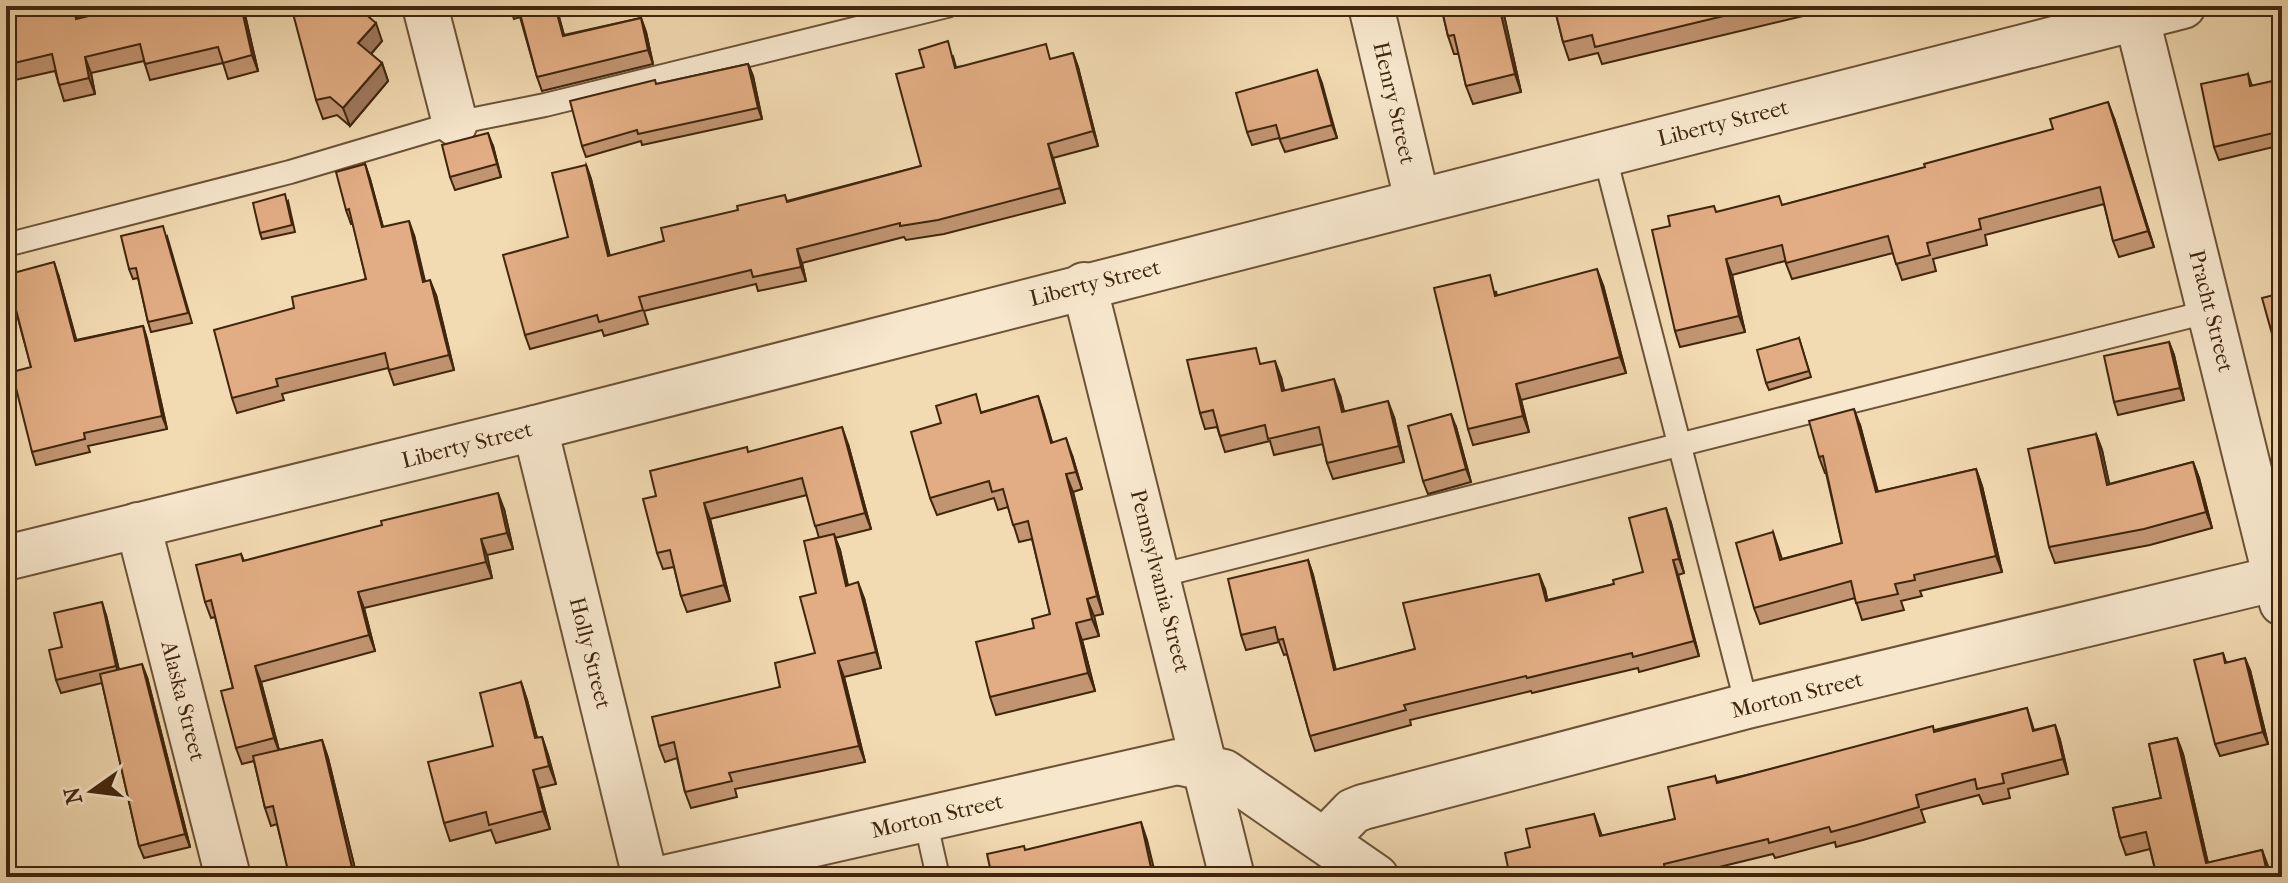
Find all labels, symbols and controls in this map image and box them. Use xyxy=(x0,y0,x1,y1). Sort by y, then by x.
street label: Henry Street xyxy=(1367,39,1421,167)
street label: Liberty Street xyxy=(1655,94,1791,152)
street label: Pracht Street xyxy=(2183,247,2239,375)
street label: Liberty Street xyxy=(1027,254,1163,312)
street label: Liberty Street xyxy=(399,416,535,474)
street label: Pennsylvania Street xyxy=(1125,487,1195,675)
street label: Holly Street xyxy=(564,594,616,712)
street label: Alaska Street xyxy=(155,637,211,764)
street label: Morton Street xyxy=(1728,666,1866,724)
north arrow xyxy=(52,751,132,831)
text: N xyxy=(59,784,88,807)
street label: Morton Street xyxy=(868,788,1006,844)

